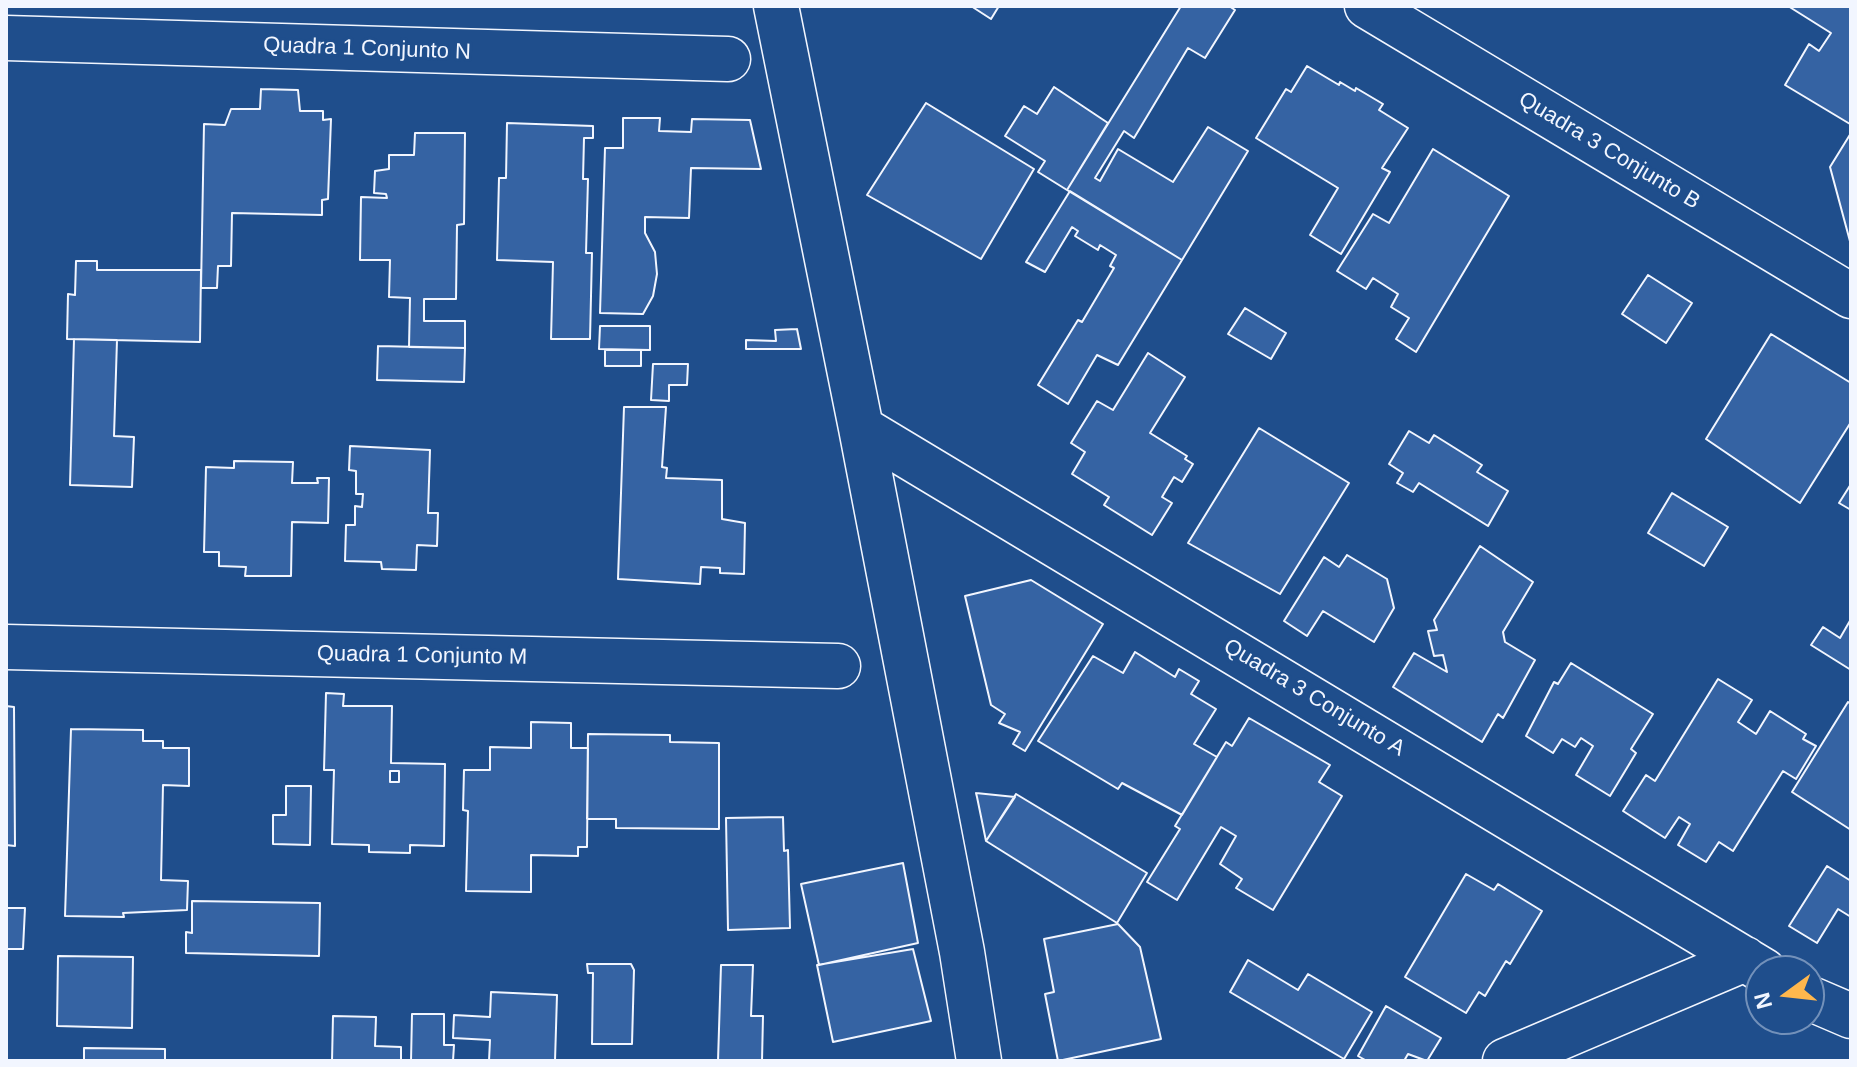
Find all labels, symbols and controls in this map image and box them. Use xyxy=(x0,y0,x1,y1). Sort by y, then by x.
street label: Quadra 1 Conjunto N xyxy=(263,32,471,66)
street label: Quadra 3 Conjunto B xyxy=(1514,86,1704,216)
street label: Quadra 3 Conjunto A xyxy=(1219,633,1409,763)
street label: Quadra 1 Conjunto M xyxy=(317,641,527,671)
north arrow xyxy=(1745,955,1825,1035)
text: N xyxy=(1749,990,1777,1012)

